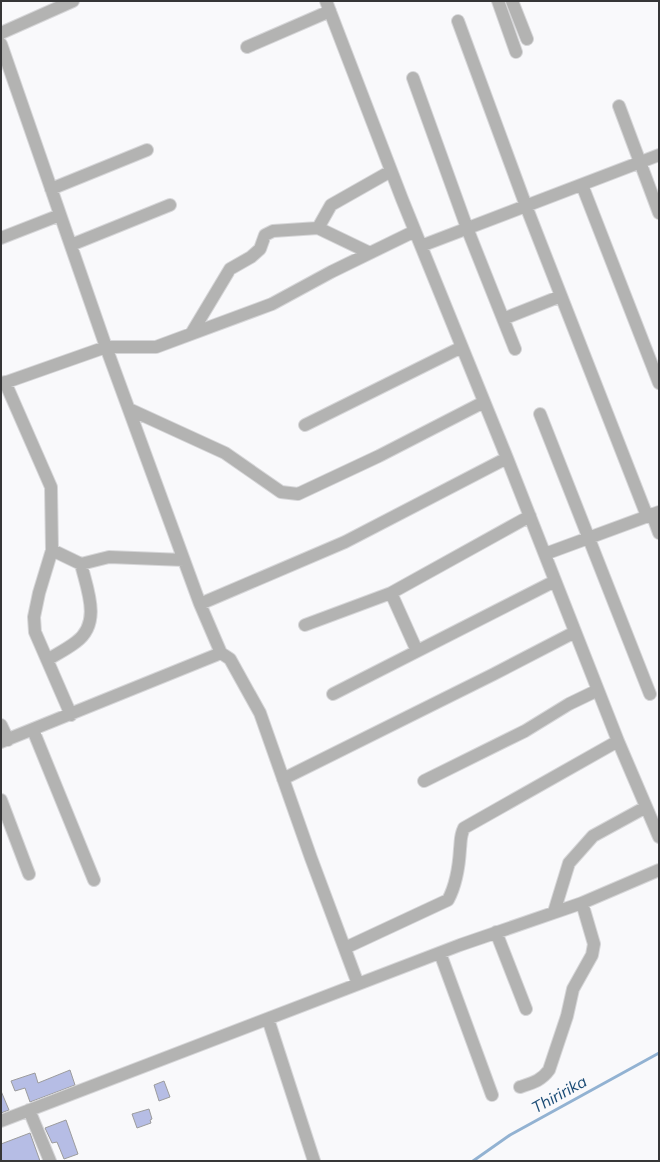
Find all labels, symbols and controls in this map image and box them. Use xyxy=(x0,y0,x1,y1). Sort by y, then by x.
water label: Thiririka xyxy=(528,1071,590,1117)

